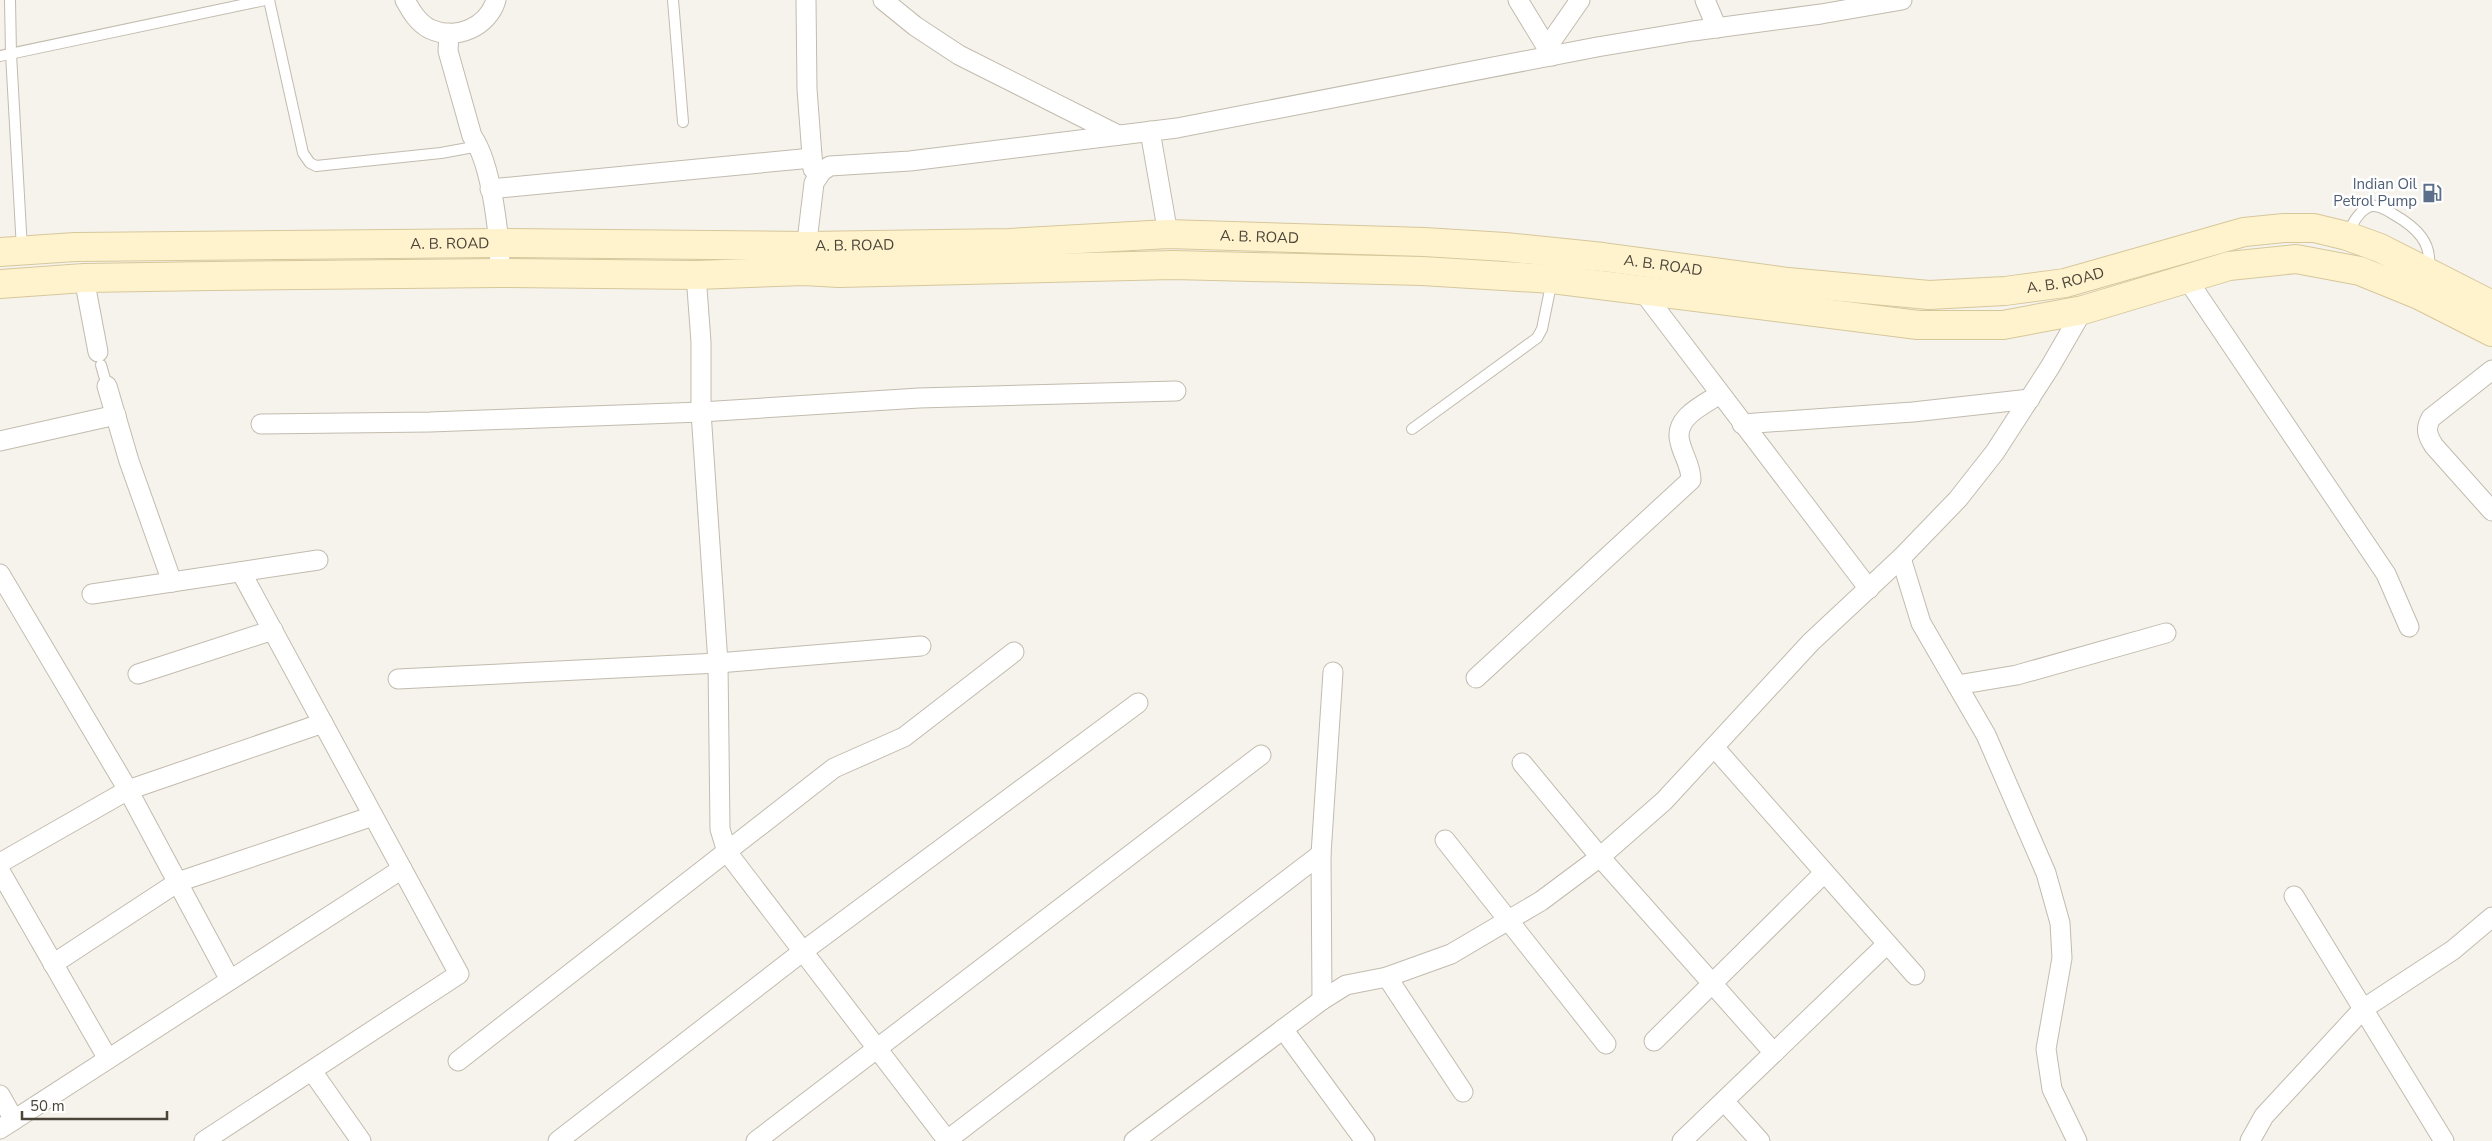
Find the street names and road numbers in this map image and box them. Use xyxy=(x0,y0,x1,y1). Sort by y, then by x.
street label: A. B. ROAD xyxy=(1220,226,1299,248)
street label: A. B. ROAD xyxy=(410,233,490,254)
street label: A. B. ROAD xyxy=(815,235,895,256)
street label: A. B. ROAD xyxy=(1623,250,1704,280)
street label: A. B. ROAD xyxy=(2025,262,2107,298)

